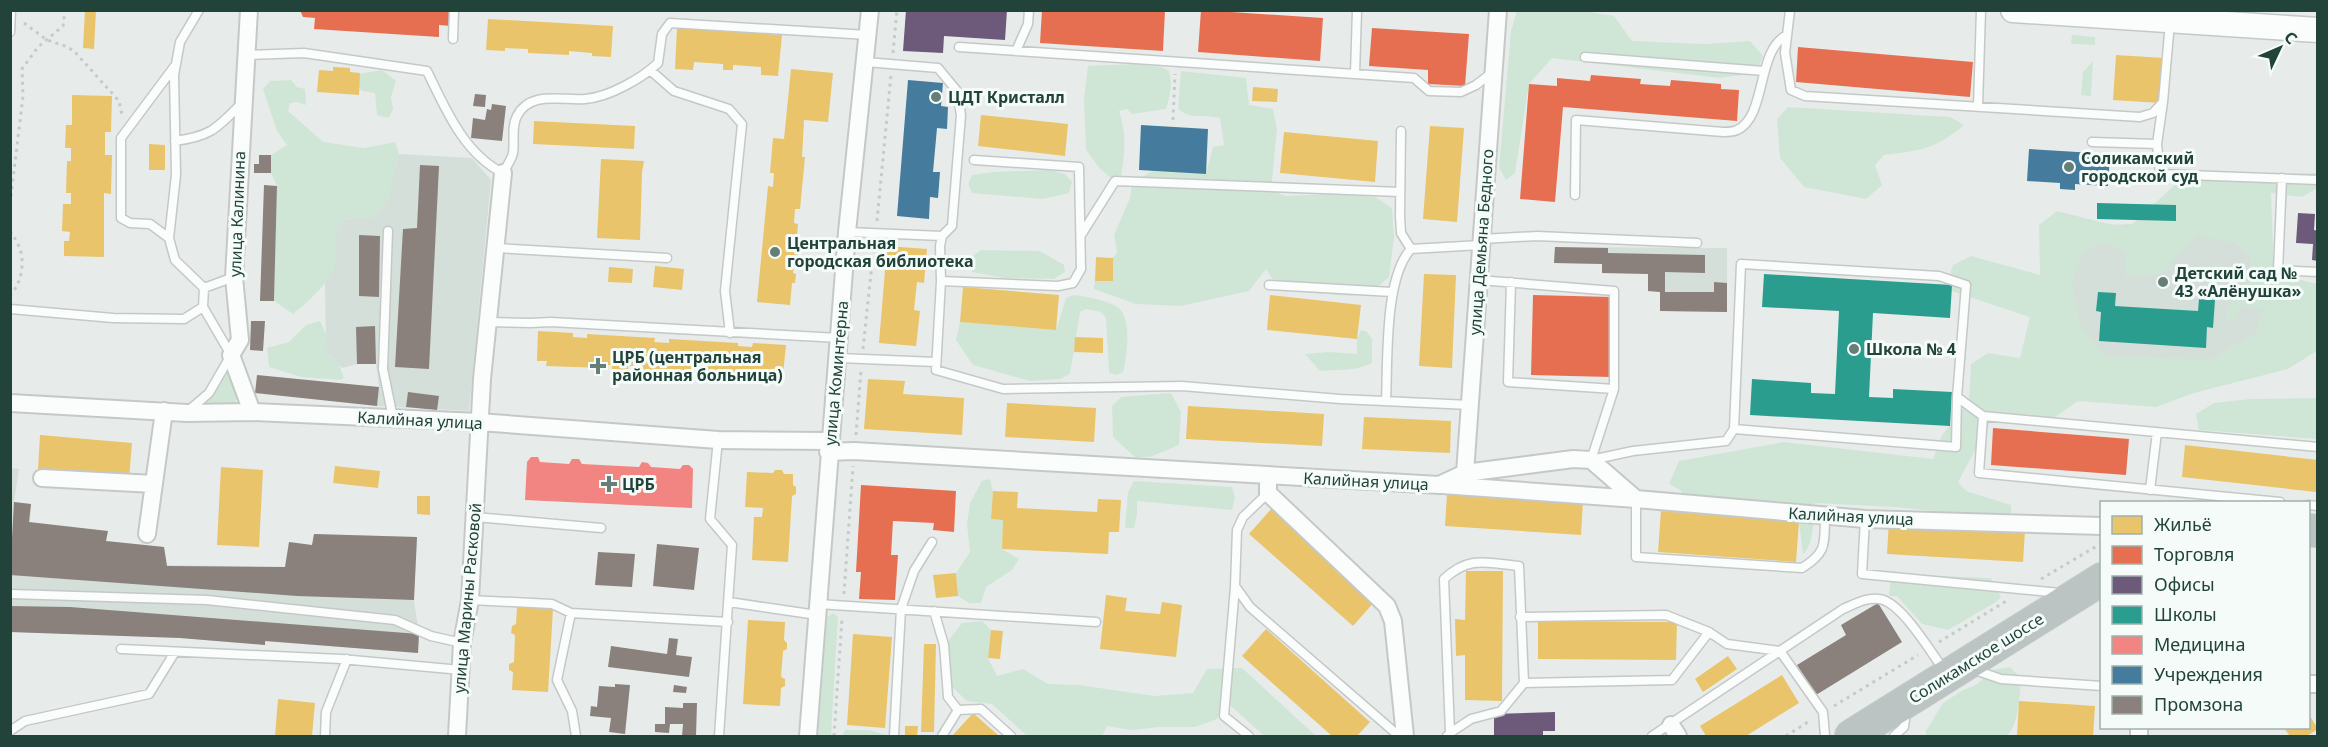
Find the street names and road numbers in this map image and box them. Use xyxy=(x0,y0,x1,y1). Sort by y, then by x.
street label: улица Демьяна Бедного xyxy=(1464,148,1498,336)
street label: улица Калинина xyxy=(224,151,250,277)
street label: улица Коминтерна xyxy=(819,300,853,446)
street label: Калийная улица xyxy=(357,406,483,434)
street label: Калийная улица xyxy=(1303,467,1429,495)
street label: улица Марины Расковой xyxy=(448,502,486,694)
street label: Калийная улица xyxy=(1788,502,1914,530)
street label: Соликамское шоссе xyxy=(1904,607,2048,708)

